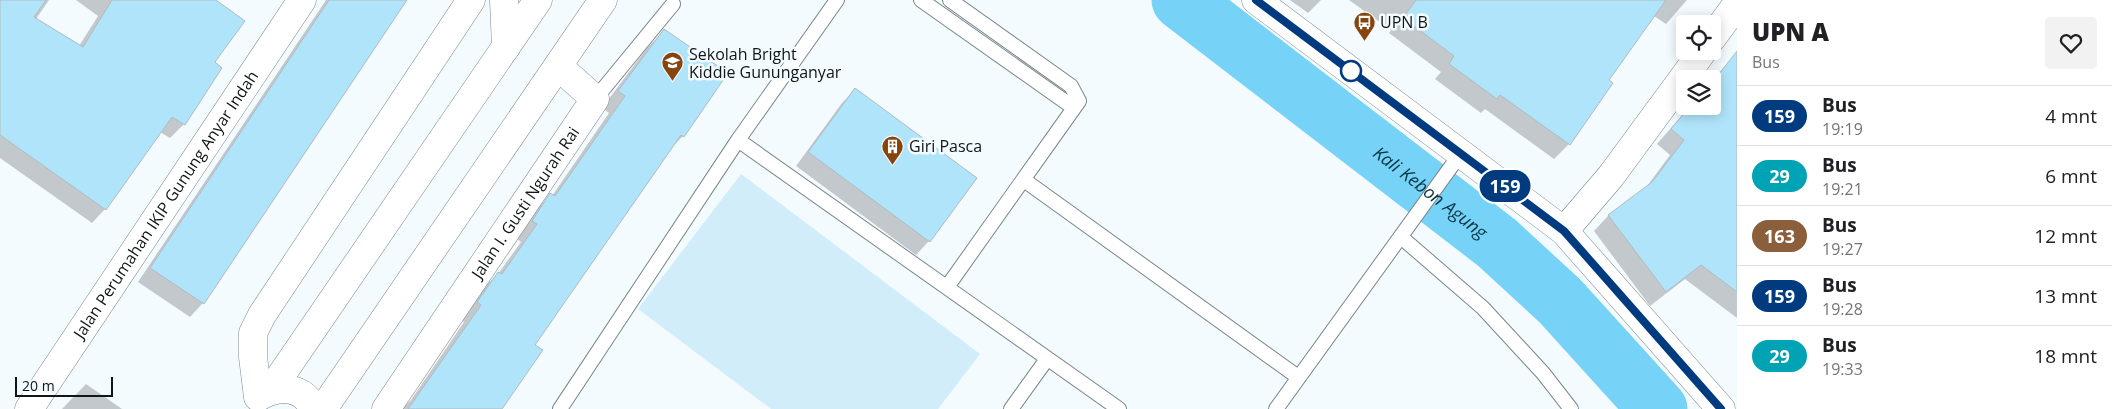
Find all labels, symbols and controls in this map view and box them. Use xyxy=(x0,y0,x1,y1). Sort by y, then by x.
bus stop icon: UPN B xyxy=(1352,10,1376,41)
place label: UPN B xyxy=(1380,11,1428,33)
map controls xyxy=(1676,15,1721,115)
button: locate xyxy=(1676,15,1721,60)
text: UPN A xyxy=(1752,15,1829,48)
button: heart xyxy=(2045,17,2097,69)
place label: Sekolah Bright Kiddie Gununganyar xyxy=(689,43,842,83)
school or university icon: Sekolah Bright Kiddie Gununganyar xyxy=(661,51,685,82)
text: Bus xyxy=(1752,51,1780,73)
unlabelled marker xyxy=(1340,60,1362,82)
street label: Jalan Perumahan IKIP Gunung Anyar Indah xyxy=(67,66,263,344)
button: layers xyxy=(1676,70,1721,115)
text: Bus xyxy=(1822,92,1857,118)
text: 4 mnt xyxy=(2045,103,2097,129)
text: 159 xyxy=(1764,104,1795,128)
text: 19:19 xyxy=(1822,118,1863,140)
street label: Jalan I. Gusti Ngurah Rai xyxy=(465,122,584,284)
building icon: Giri Pasca xyxy=(881,134,905,165)
place label: Giri Pasca xyxy=(909,135,982,157)
water label: Kali Kebon Agung xyxy=(1369,140,1493,244)
text: Bus xyxy=(1822,152,1857,178)
text: 6 mnt xyxy=(2045,163,2097,189)
text: 29 xyxy=(1769,164,1790,188)
line badge: 159 xyxy=(1476,170,1534,202)
text: 159 xyxy=(1490,174,1520,198)
text: 19:21 xyxy=(1822,178,1863,200)
text: Bus xyxy=(1822,212,1857,238)
text: 12 mnt xyxy=(2034,223,2097,249)
text: 163 xyxy=(1764,224,1795,248)
text: 19:27 xyxy=(1822,238,1863,260)
text: Bus xyxy=(1822,272,1857,298)
text: 13 mnt xyxy=(2034,283,2097,309)
text: 159 xyxy=(1764,284,1795,308)
text: 19:28 xyxy=(1822,298,1863,320)
text: Bus xyxy=(1822,332,1857,358)
text: 18 mnt xyxy=(2034,343,2097,369)
text: 29 xyxy=(1769,344,1790,368)
text: 19:33 xyxy=(1822,358,1863,380)
scale bar xyxy=(15,374,112,397)
text: 20 m xyxy=(22,376,55,395)

